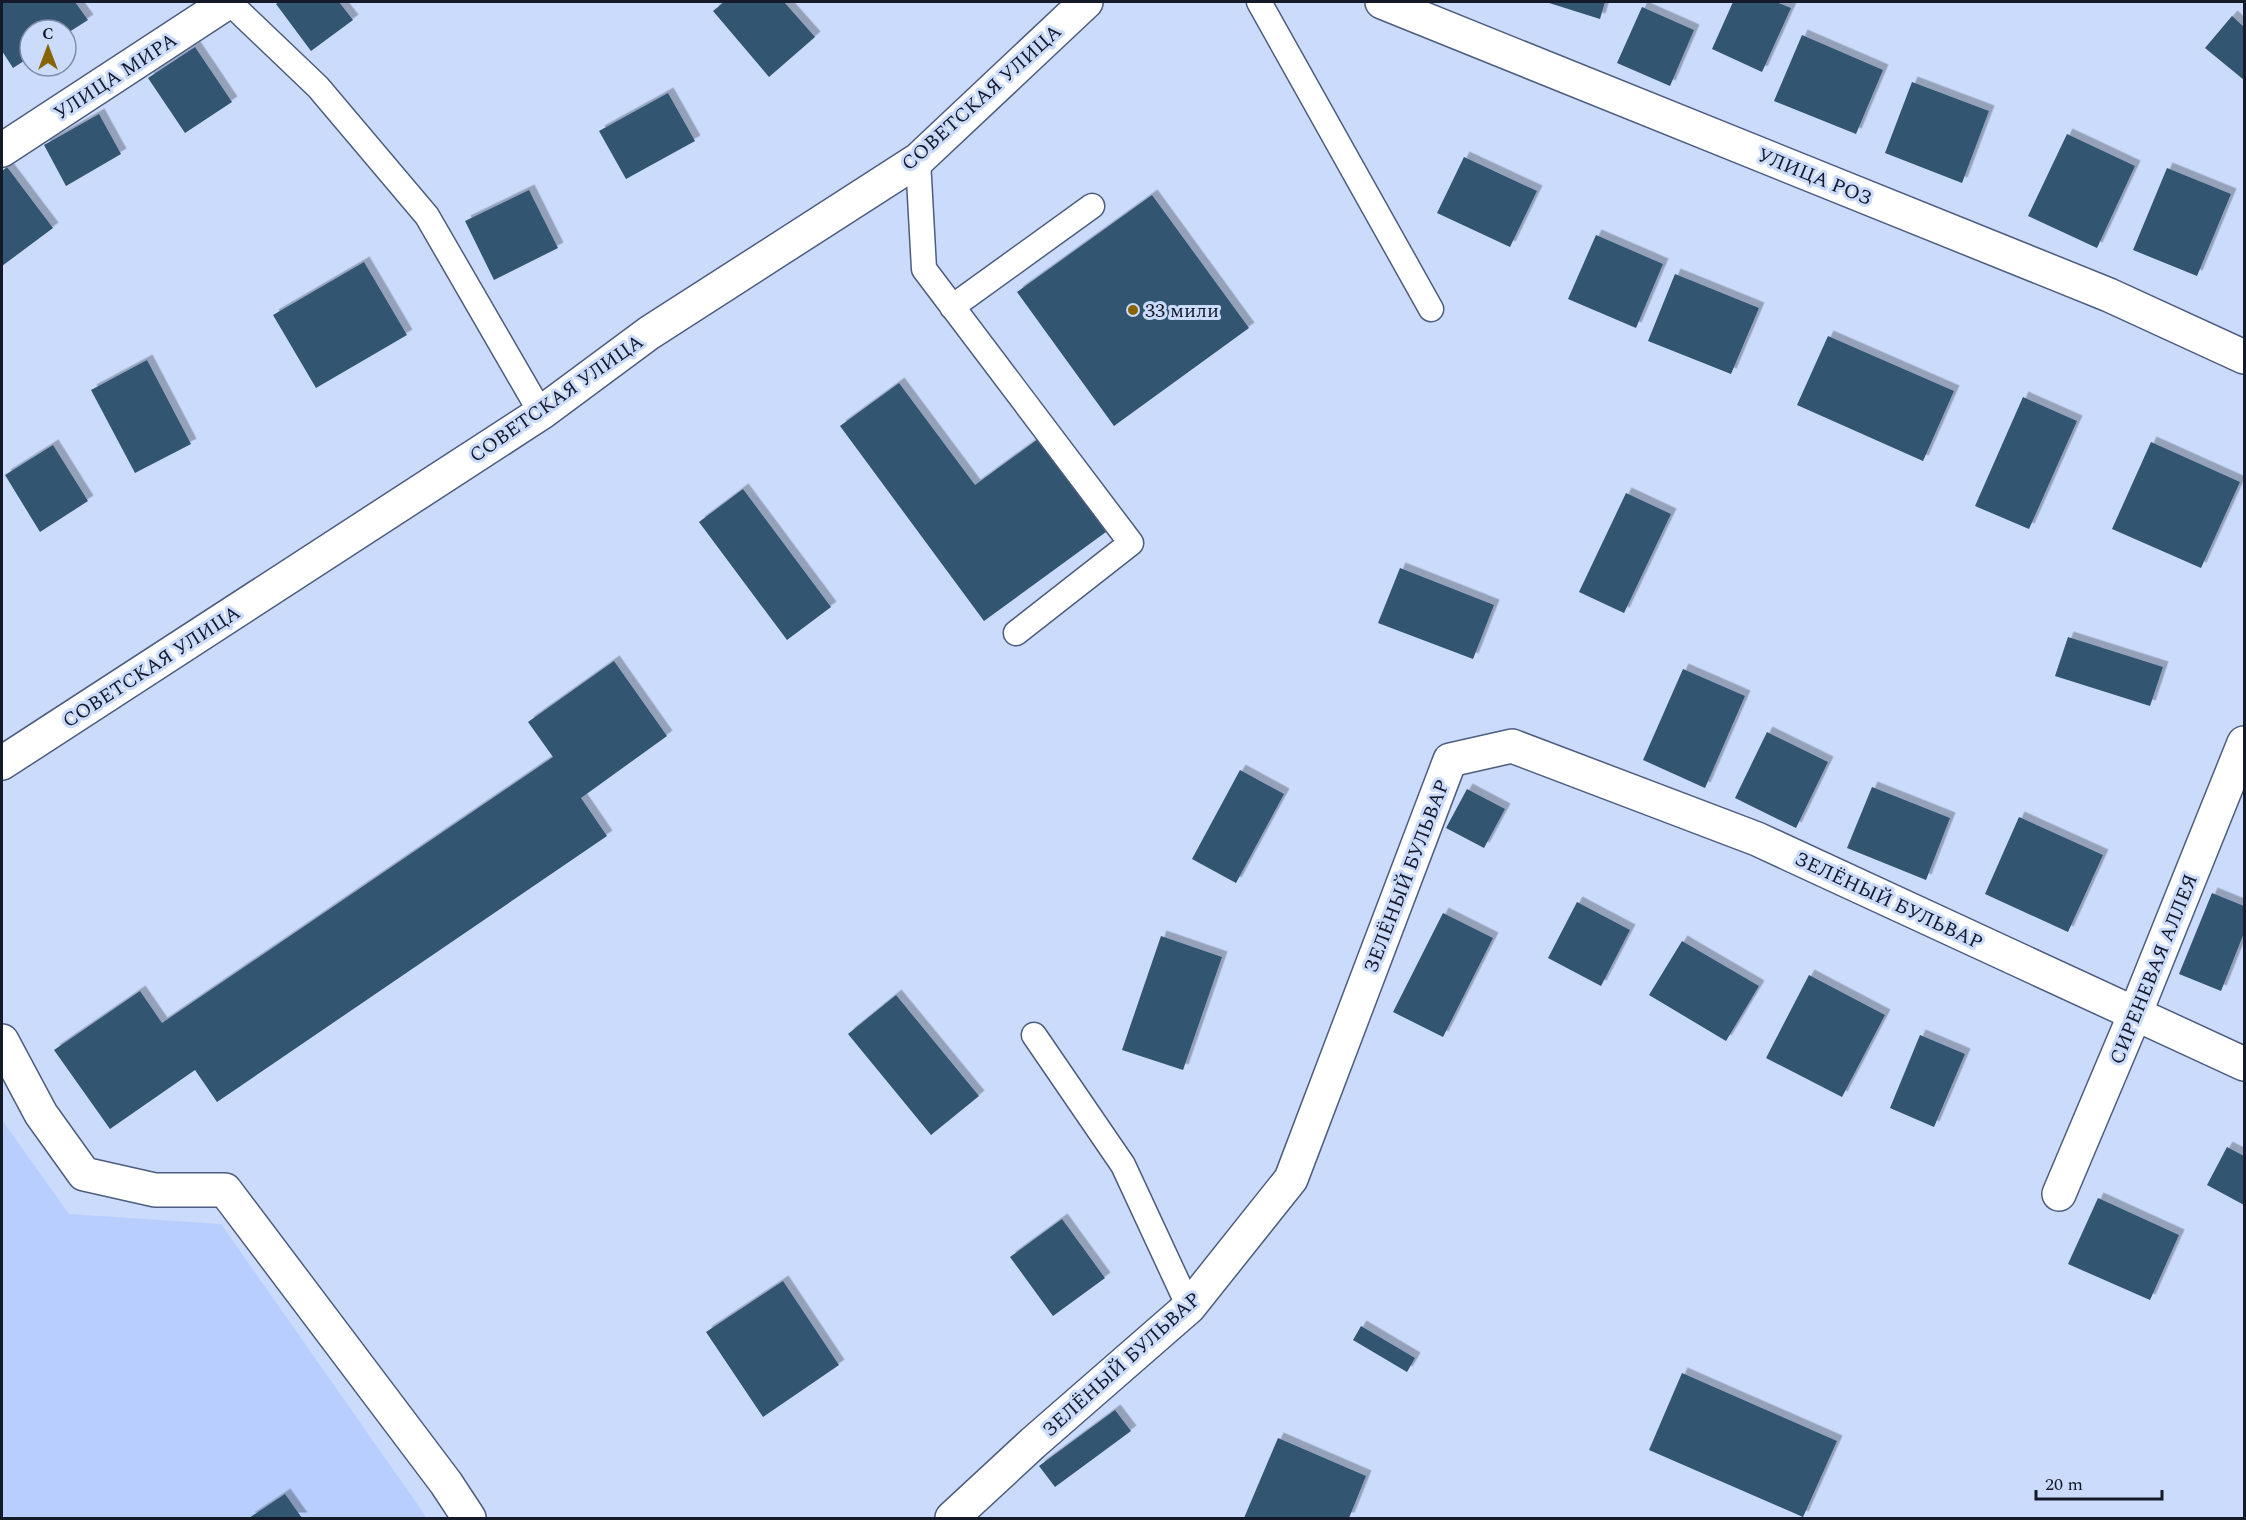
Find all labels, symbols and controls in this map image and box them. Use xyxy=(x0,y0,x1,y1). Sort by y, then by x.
street label: СОВЕТСКАЯ УЛИЦА xyxy=(895,17,1069,178)
north arrow xyxy=(18,18,78,78)
text: С xyxy=(42,22,54,46)
street label: УЛИЦА МИРА xyxy=(48,26,183,128)
street label: УЛИЦА РОЗ xyxy=(1753,140,1877,214)
place label: 33 мили xyxy=(1145,296,1219,326)
marker: 33 мили xyxy=(1126,303,1140,317)
street label: СОВЕТСКАЯ УЛИЦА xyxy=(463,327,650,470)
street label: СОВЕТСКАЯ УЛИЦА xyxy=(57,598,247,736)
street label: ЗЕЛЁНЫЙ БУЛЬВАР xyxy=(1356,775,1458,977)
street label: ЗЕЛЁНЫЙ БУЛЬВАР xyxy=(1789,844,1988,958)
street label: СИРЕНЕВАЯ АЛЛЕЯ xyxy=(2102,870,2206,1069)
street label: ЗЕЛЁНЫЙ БУЛЬВАР xyxy=(1036,1285,1208,1444)
scale bar xyxy=(2036,1463,2162,1501)
text: 20 m xyxy=(2045,1471,2083,1498)

